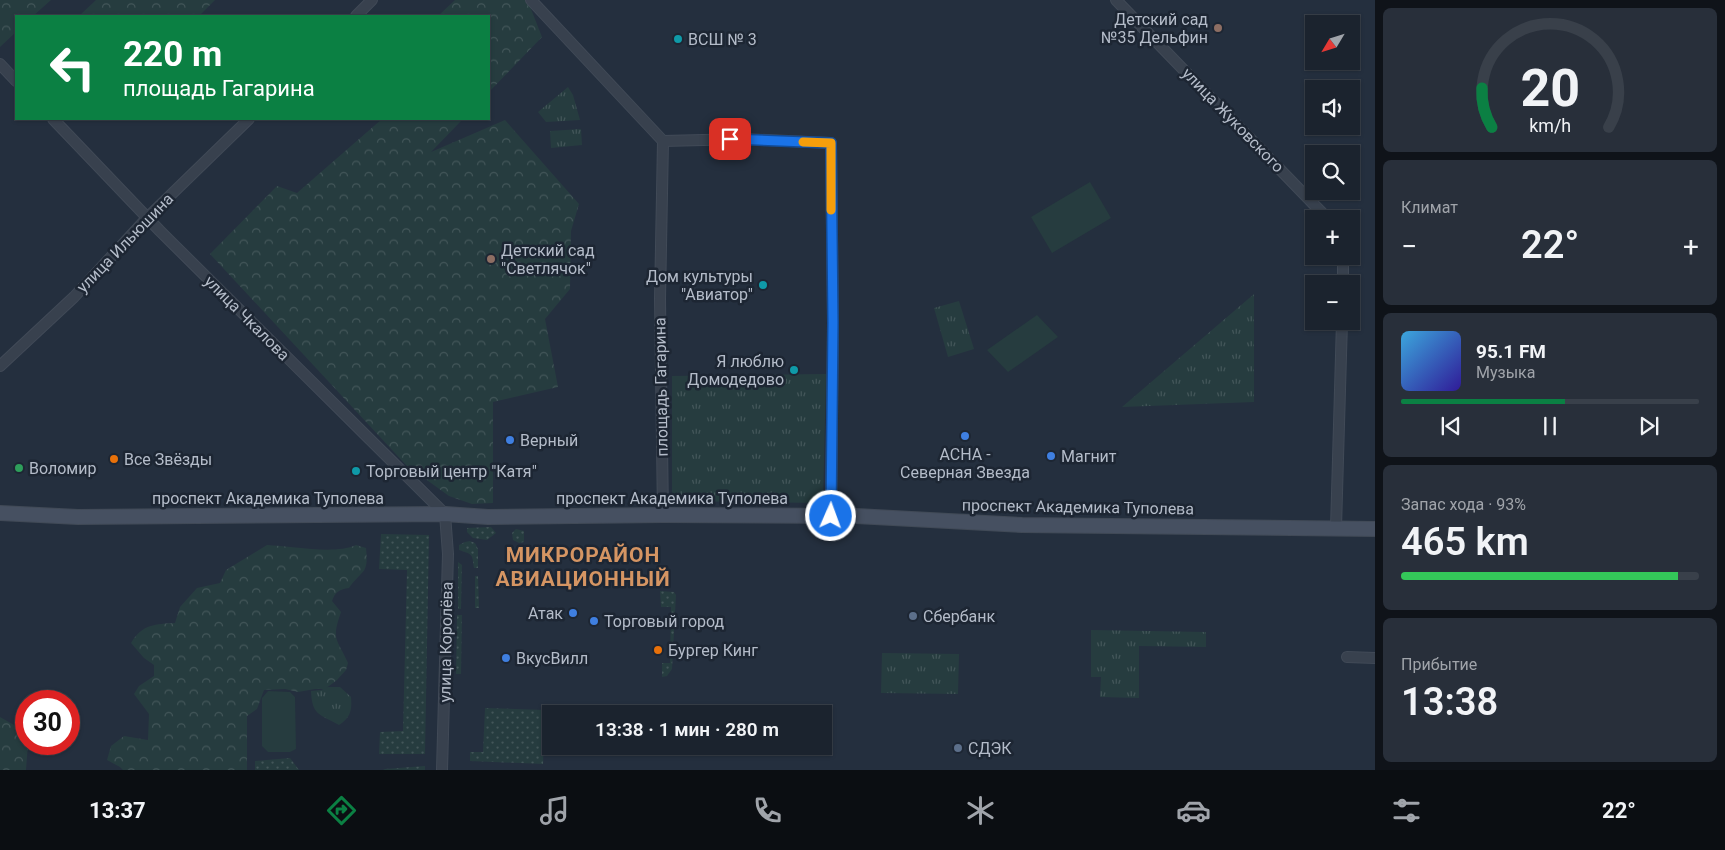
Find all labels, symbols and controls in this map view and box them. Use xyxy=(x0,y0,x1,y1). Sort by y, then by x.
place label: Детский сад №35 Дельфин xyxy=(1101,10,1208,47)
north arrow xyxy=(1305,15,1360,70)
map controls xyxy=(1305,15,1360,330)
marker: Детский сад №35 Дельфин xyxy=(1212,22,1224,34)
place label: ВСШ № 3 xyxy=(688,30,757,49)
marker: ВСШ № 3 xyxy=(672,33,684,45)
text: 220 m xyxy=(123,34,222,75)
icon: left xyxy=(40,35,105,100)
text: 20 xyxy=(1520,58,1580,119)
street label: улица Жуковского xyxy=(1178,64,1288,176)
text: площадь Гагарина xyxy=(123,76,315,101)
button: sound xyxy=(1305,80,1360,135)
text: km/h xyxy=(1529,115,1571,136)
pin xyxy=(709,118,751,160)
icon: arrive xyxy=(716,125,744,153)
button: search xyxy=(1305,145,1360,200)
street label: улица Ильюшина xyxy=(73,189,177,297)
text: Климат xyxy=(1401,198,1458,217)
button: + xyxy=(1305,210,1360,265)
text: 22° xyxy=(1521,223,1579,267)
text: − xyxy=(1401,230,1417,263)
text: + xyxy=(1683,230,1699,263)
place label: Детский сад "Светлячок" xyxy=(501,241,595,278)
marker: Детский сад "Светлячок" xyxy=(485,253,497,265)
place label: Дом культуры "Авиатор" xyxy=(646,267,753,304)
street label: улица Чкалова xyxy=(201,272,293,364)
button: − xyxy=(1305,275,1360,330)
marker: Дом культуры "Авиатор" xyxy=(757,279,769,291)
street label: площадь Гагарина xyxy=(650,317,672,457)
text: 95.1 FM xyxy=(1476,340,1546,363)
place label: Я люблю Домодедово xyxy=(687,352,784,389)
text: Музыка xyxy=(1476,363,1535,382)
marker: Я люблю Домодедово xyxy=(788,364,800,376)
icon: previous xyxy=(1437,412,1465,440)
icon: pause xyxy=(1536,412,1564,440)
icon: next xyxy=(1635,412,1663,440)
marker: АСНА - Северная Звезда xyxy=(959,430,971,442)
place label: Верный xyxy=(520,431,578,450)
marker: Верный xyxy=(504,434,516,446)
place label: АСНА - Северная Звезда xyxy=(900,445,1030,482)
place label: Магнит xyxy=(1061,447,1117,466)
place label: Все Звёзды xyxy=(124,450,212,469)
marker: Магнит xyxy=(1045,450,1057,462)
marker: Все Звёзды xyxy=(108,453,120,465)
place label: Воломир xyxy=(29,459,96,478)
marker: Воломир xyxy=(13,462,25,474)
place label: Торговый центр "Катя" xyxy=(366,462,537,481)
marker: Торговый центр "Катя" xyxy=(350,465,362,477)
street label: проспект Академика Туполева xyxy=(152,489,384,508)
street label: проспект Академика Туполева xyxy=(556,489,788,508)
position arrow xyxy=(804,489,856,541)
street label: проспект Академика Туполева xyxy=(962,495,1194,519)
text: Запас хода · 93% xyxy=(1401,495,1526,514)
text: 465 km xyxy=(1401,520,1529,564)
district label: МИКРОРАЙОН АВИАЦИОННЫЙ xyxy=(495,543,671,591)
street label: улица Королёва xyxy=(435,582,457,702)
place label: Атак xyxy=(528,604,563,623)
marker: Атак xyxy=(567,607,579,619)
place label: Сбербанк xyxy=(923,607,996,626)
marker: Сбербанк xyxy=(907,610,919,622)
place label: Торговый город xyxy=(604,612,725,631)
marker: Торговый город xyxy=(588,615,600,627)
place label: Бургер Кинг xyxy=(668,641,758,660)
marker: Бургер Кинг xyxy=(652,644,664,656)
place label: ВкусВилл xyxy=(516,649,588,668)
marker: ВкусВилл xyxy=(500,652,512,664)
text: Прибытие xyxy=(1401,655,1477,674)
text: 13:38 xyxy=(1401,680,1498,724)
speed limit sign: 30 xyxy=(15,690,80,755)
text: 13:38 · 1 мин · 280 m xyxy=(595,718,779,741)
place label: СДЭК xyxy=(968,739,1012,758)
marker: СДЭК xyxy=(952,742,964,754)
icon: directions xyxy=(324,793,359,828)
icon: music xyxy=(537,793,572,828)
icon: phone xyxy=(750,793,785,828)
icon: climate xyxy=(963,793,998,828)
icon: car xyxy=(1176,793,1211,828)
icon: filters xyxy=(1389,793,1424,828)
text: 13:37 xyxy=(89,798,146,823)
text: 22° xyxy=(1602,798,1636,823)

